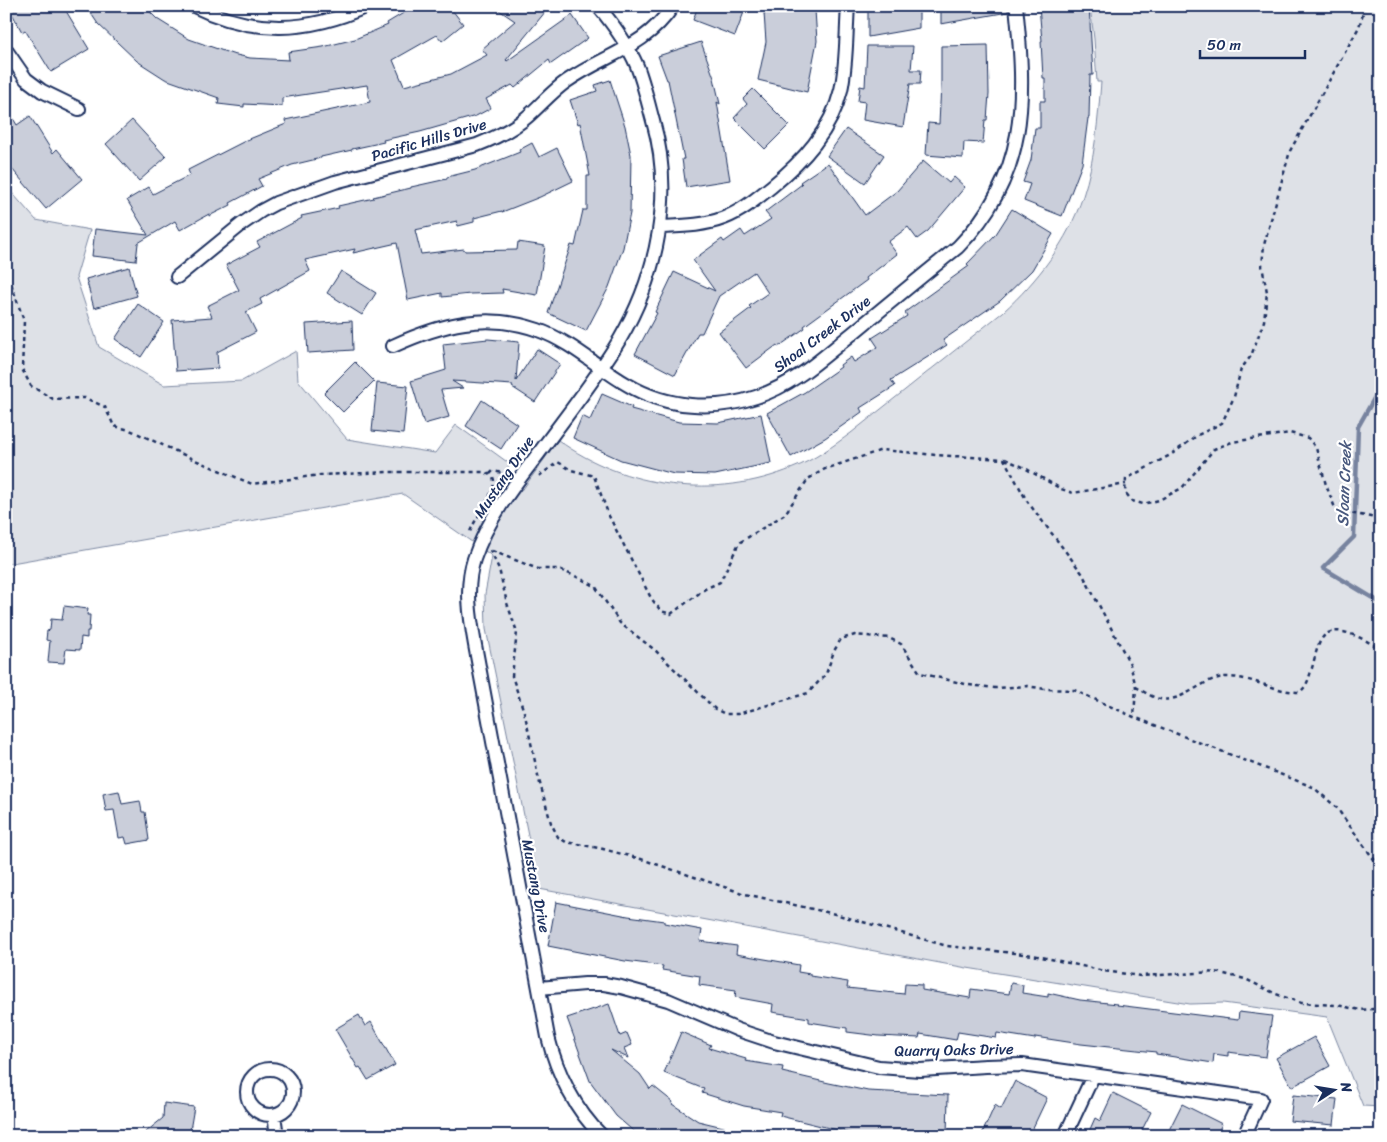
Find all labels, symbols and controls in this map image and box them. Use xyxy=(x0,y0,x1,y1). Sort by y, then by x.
scale bar xyxy=(1200,28,1304,60)
text: 50 m xyxy=(1207,32,1242,58)
street label: Pacific Hills Drive xyxy=(368,111,490,169)
street label: Shoal Creek Drive xyxy=(768,289,876,379)
street label: Mustang Drive xyxy=(467,430,541,524)
water label: Sloan Creek xyxy=(1328,439,1360,527)
street label: Mustang Drive xyxy=(514,837,558,935)
street label: Quarry Oaks Drive xyxy=(894,1036,1014,1064)
north arrow xyxy=(1310,1064,1360,1114)
text: N xyxy=(1333,1079,1360,1095)

